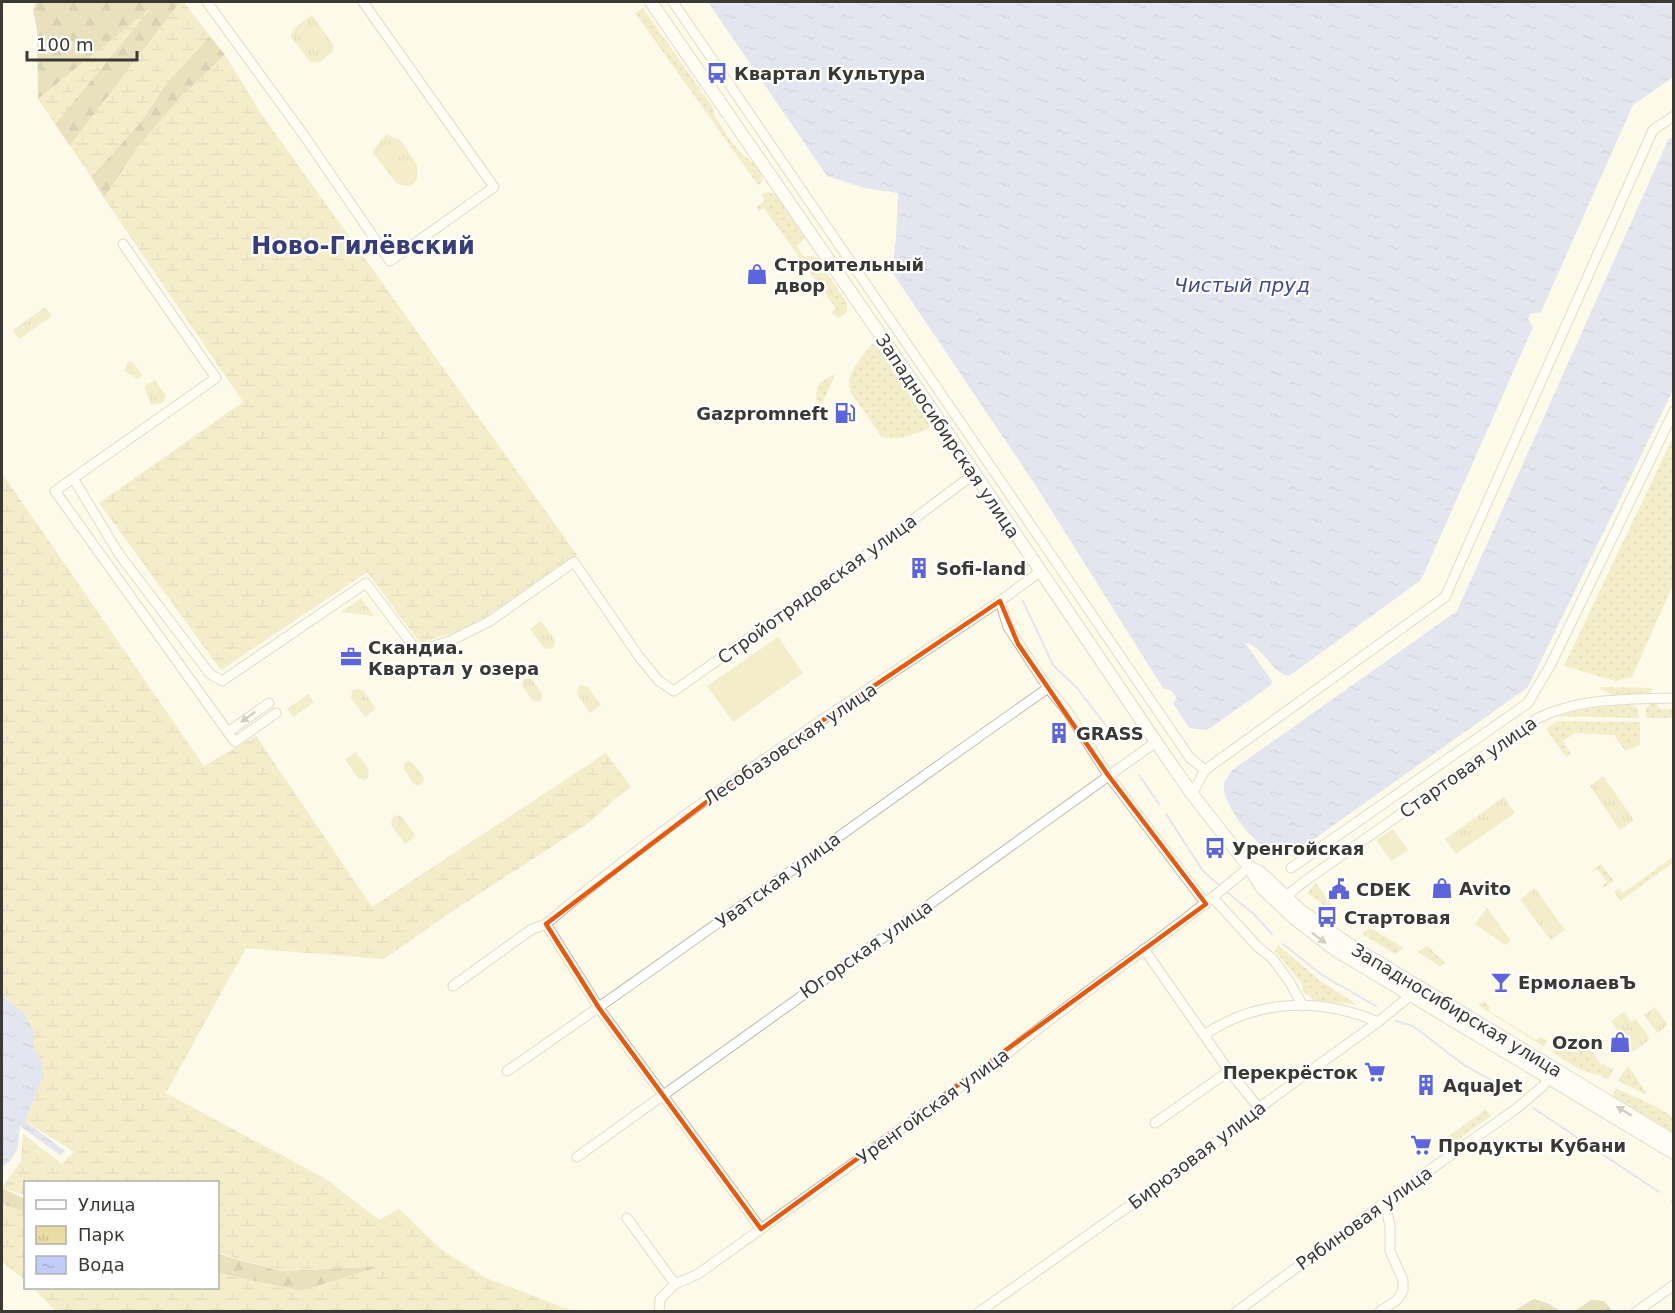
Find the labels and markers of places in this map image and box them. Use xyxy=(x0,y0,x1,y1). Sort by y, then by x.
bus stop icon: Квартал Культура xyxy=(705,61,729,85)
place label: Квартал Культура xyxy=(734,63,925,84)
place label: Строительный двор xyxy=(774,254,924,296)
shop icon: Строительный двор xyxy=(745,262,769,286)
fuel station icon: Gazpromneft xyxy=(833,401,857,425)
place label: Gazpromneft xyxy=(696,403,828,424)
building icon: Sofi-land xyxy=(907,556,931,580)
place label: Sofi-land xyxy=(936,558,1026,579)
place label: Скандиа. Квартал у озера xyxy=(368,637,539,679)
office icon: Скандиа. Квартал у озера xyxy=(339,645,363,669)
building icon: GRASS xyxy=(1047,721,1071,745)
place label: GRASS xyxy=(1076,723,1144,744)
bus stop icon: Уренгойская xyxy=(1203,836,1227,860)
place label: Уренгойская xyxy=(1232,838,1364,859)
shop icon: Avito xyxy=(1430,876,1454,900)
public building icon: CDEK xyxy=(1327,877,1351,901)
place label: Avito xyxy=(1459,878,1511,899)
place label: CDEK xyxy=(1356,879,1411,900)
bus stop icon: Стартовая xyxy=(1315,905,1339,929)
place label: Стартовая xyxy=(1344,907,1451,928)
bar icon: ЕрмолаевЪ xyxy=(1489,970,1513,994)
place label: ЕрмолаевЪ xyxy=(1518,972,1636,993)
shop icon: Ozon xyxy=(1608,1030,1632,1054)
place label: Ozon xyxy=(1552,1032,1603,1053)
supermarket icon: Перекрёсток xyxy=(1363,1060,1387,1084)
place label: Перекрёсток xyxy=(1223,1062,1358,1083)
building icon: AquaJet xyxy=(1414,1073,1438,1097)
place label: AquaJet xyxy=(1443,1075,1523,1096)
supermarket icon: Продукты Кубани xyxy=(1409,1133,1433,1157)
place label: Продукты Кубани xyxy=(1438,1135,1626,1156)

